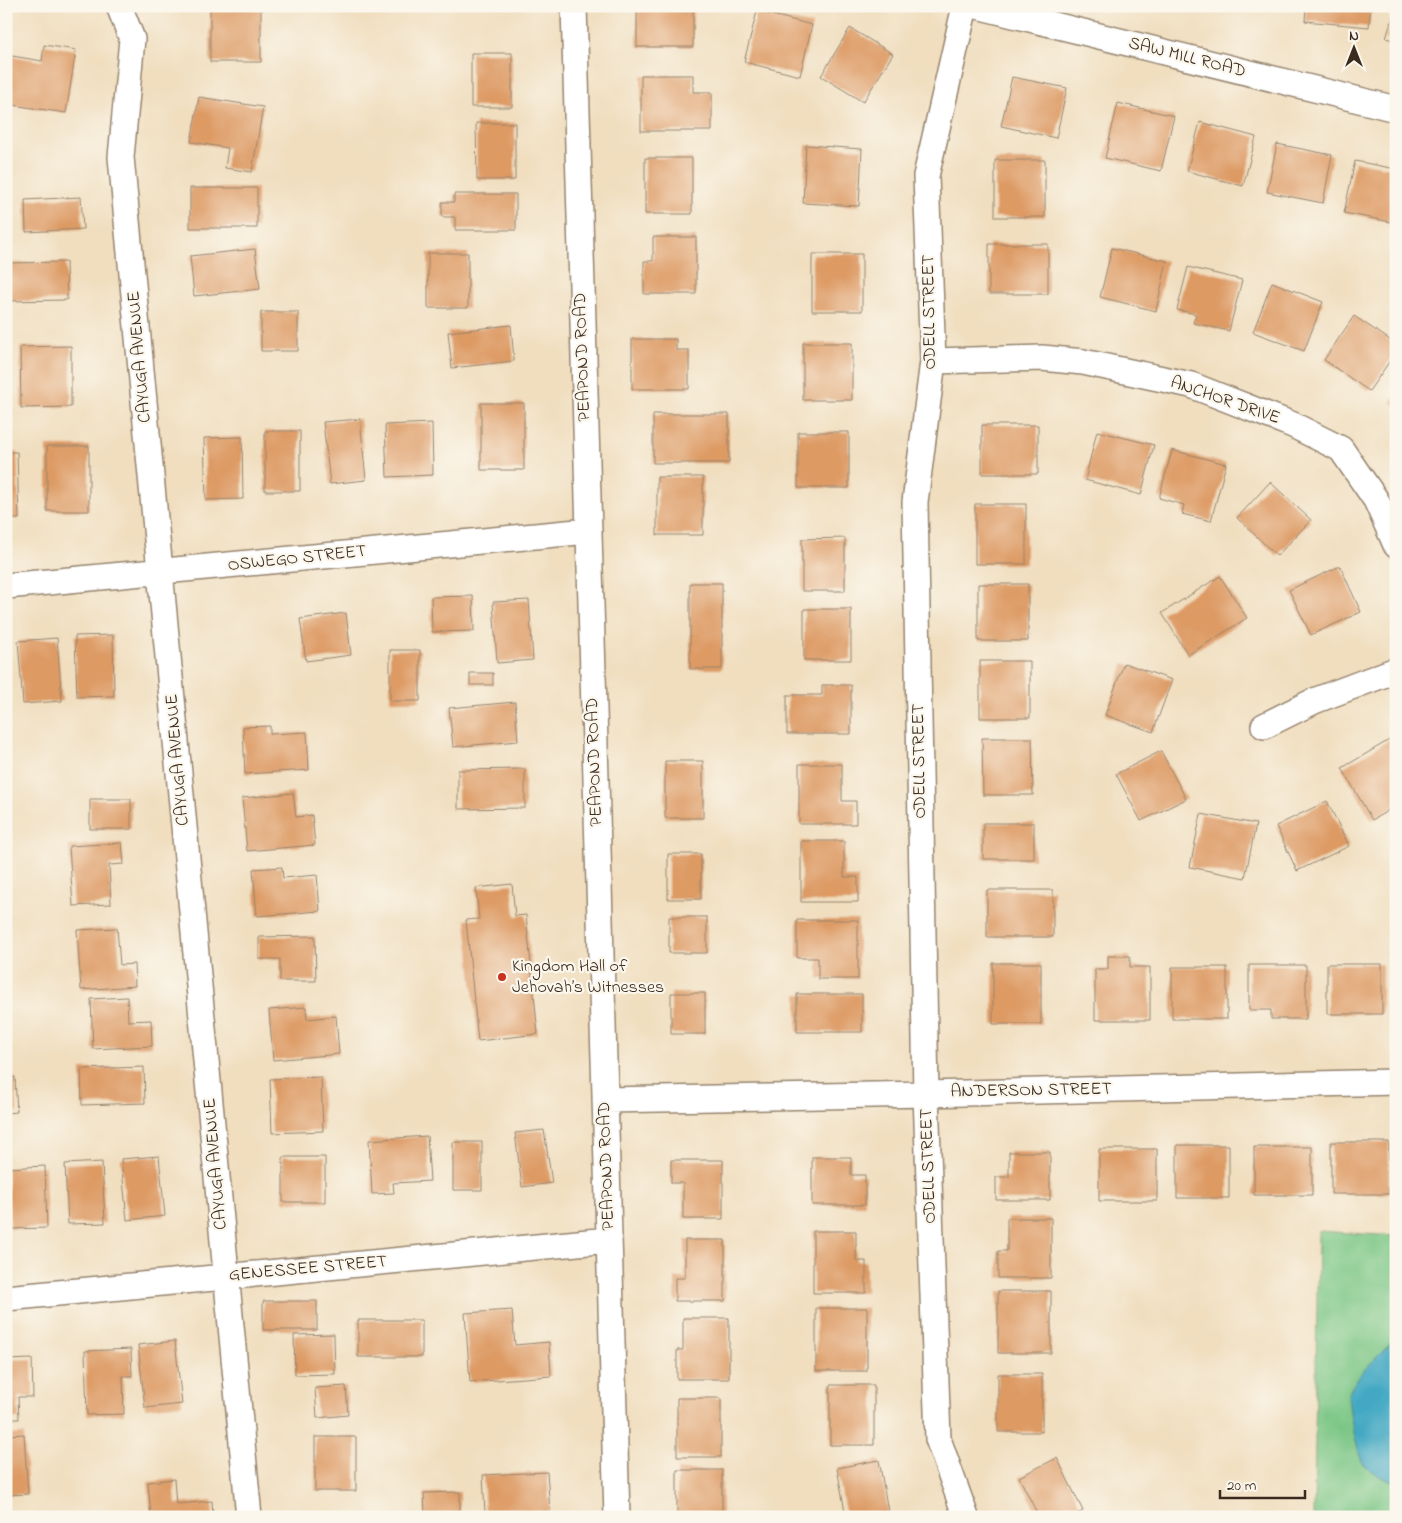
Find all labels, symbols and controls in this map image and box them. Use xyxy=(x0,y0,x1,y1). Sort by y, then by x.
north arrow xyxy=(1330,22,1380,72)
text: N xyxy=(1349,26,1359,47)
street label: SAW MILL ROAD xyxy=(1125,31,1249,85)
street label: ODELL STREET xyxy=(916,254,944,370)
street label: CAYUGA AVENUE xyxy=(121,290,159,424)
street label: PEAPOND ROAD xyxy=(568,292,598,422)
street label: ANCHOR DRIVE xyxy=(1167,370,1283,432)
street label: OSWEGO STREET xyxy=(226,539,368,579)
street label: CAYUGA AVENUE xyxy=(159,693,197,827)
street label: PEAPOND ROAD xyxy=(580,697,610,827)
street label: ODELL STREET xyxy=(906,703,934,819)
place label: Kingdom Hall of Jehovah’s Witnesses xyxy=(512,954,664,1001)
marker: Kingdom Hall of Jehovah’s Witnesses xyxy=(496,971,508,983)
street label: ANDERSON STREET xyxy=(950,1077,1112,1105)
street label: CAYUGA AVENUE xyxy=(197,1097,235,1231)
street label: PEAPOND ROAD xyxy=(592,1101,622,1231)
street label: ODELL STREET xyxy=(914,1108,944,1224)
street label: GENESSEE STREET xyxy=(228,1249,388,1289)
scale bar xyxy=(1220,1468,1304,1500)
text: 20 m xyxy=(1227,1475,1257,1497)

